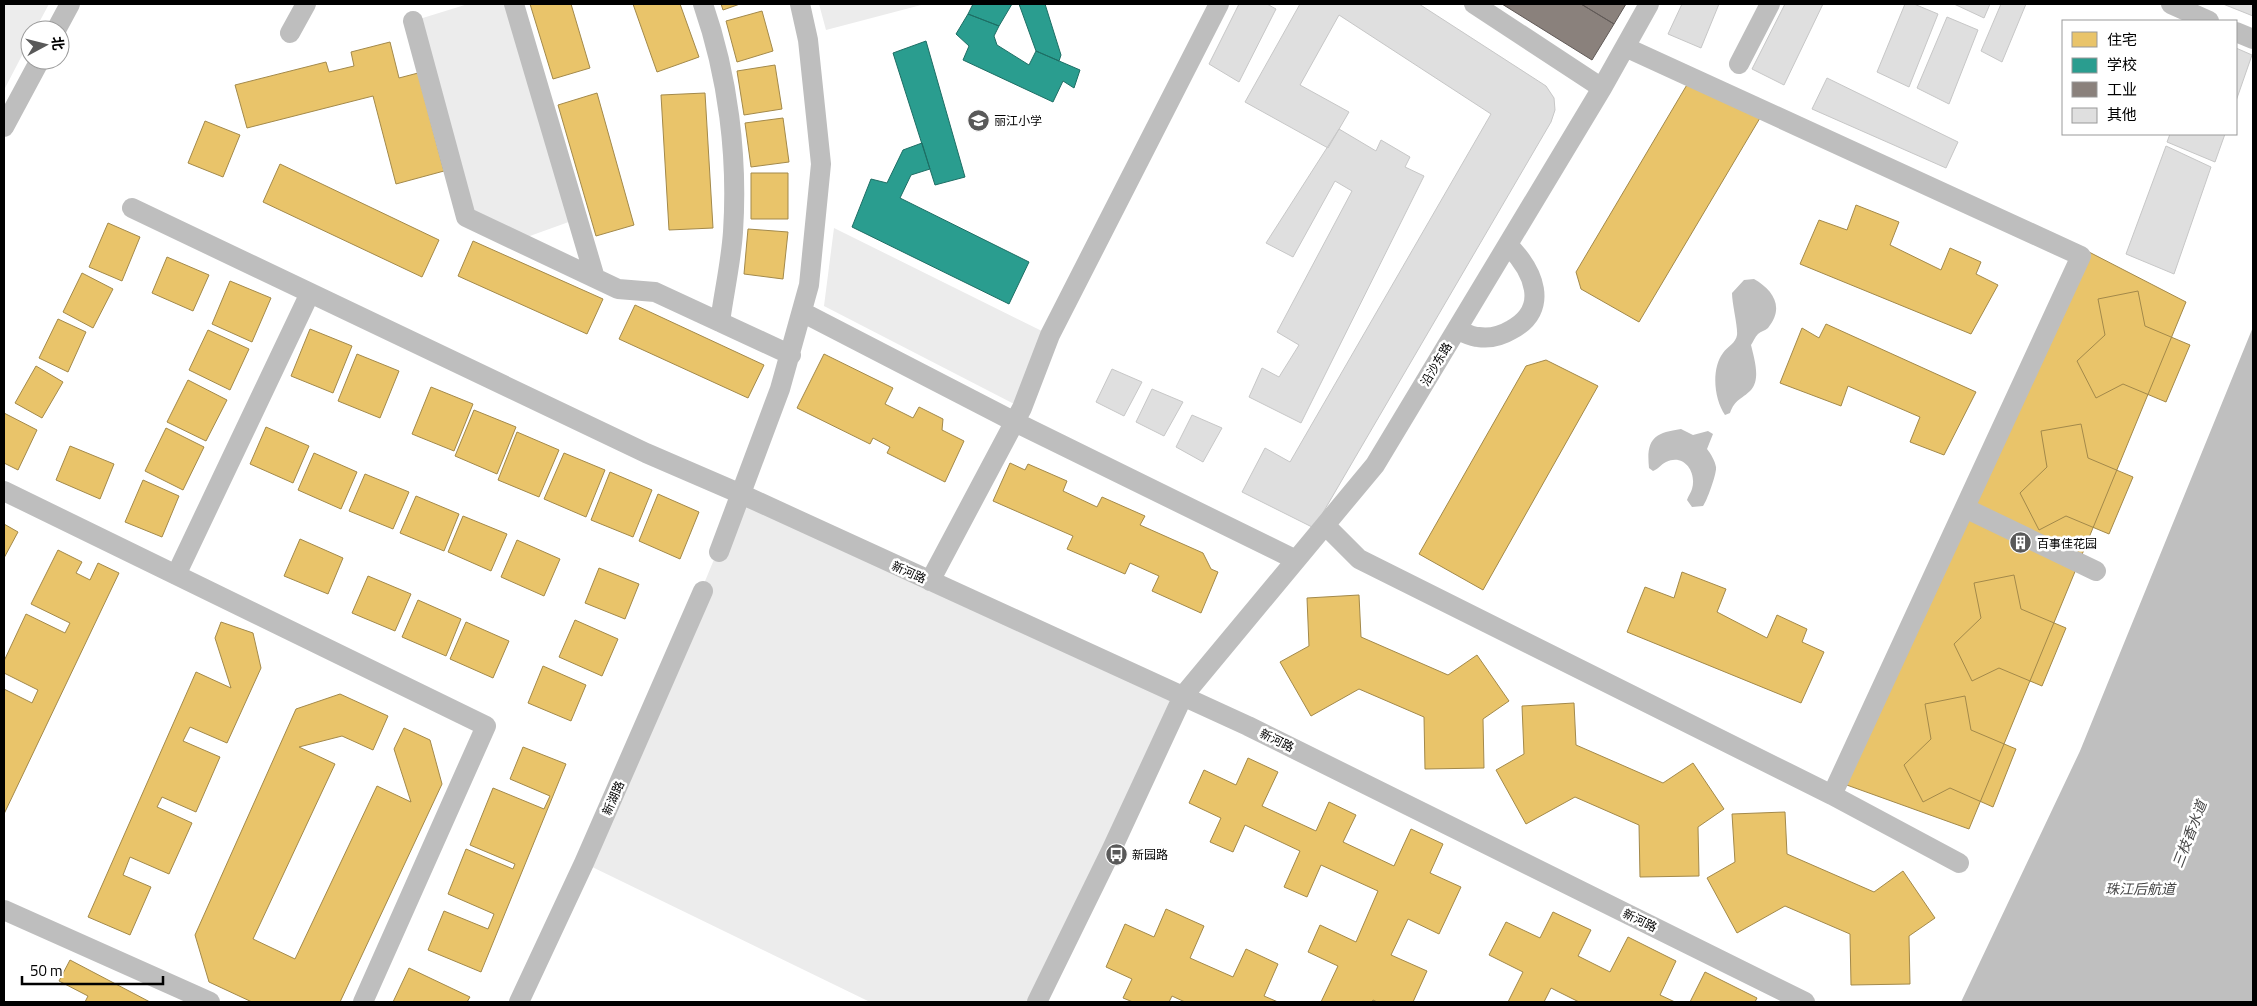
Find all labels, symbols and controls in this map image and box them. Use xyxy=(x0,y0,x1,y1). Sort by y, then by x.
north arrow xyxy=(20,20,70,70)
legend xyxy=(2062,20,2237,135)
text: 住宅 xyxy=(2107,28,2137,51)
text: 北 xyxy=(47,35,70,52)
text: 学校 xyxy=(2107,53,2137,76)
text: 工业 xyxy=(2107,78,2137,101)
text: 其他 xyxy=(2107,103,2137,126)
school or university icon: 丽江小学 xyxy=(966,108,990,132)
place label: 丽江小学 xyxy=(994,111,1042,130)
street label: 沿沙东路 xyxy=(1415,339,1457,389)
building icon: 百事佳花园 xyxy=(2009,531,2033,555)
place label: 百事佳花园 xyxy=(2037,534,2097,553)
street label: 新河路 xyxy=(889,556,929,588)
street label: 新河路 xyxy=(1257,724,1297,756)
street label: 新湖路 xyxy=(597,778,629,818)
water label: 三枝香水道 xyxy=(2167,796,2212,870)
bus stop icon: 新园路 xyxy=(1104,842,1128,866)
place label: 新园路 xyxy=(1132,845,1168,864)
water label: 珠江后航道 xyxy=(2105,878,2177,899)
street label: 新河路 xyxy=(1620,904,1660,936)
scale bar xyxy=(22,954,164,986)
text: 50 m xyxy=(30,959,63,982)

